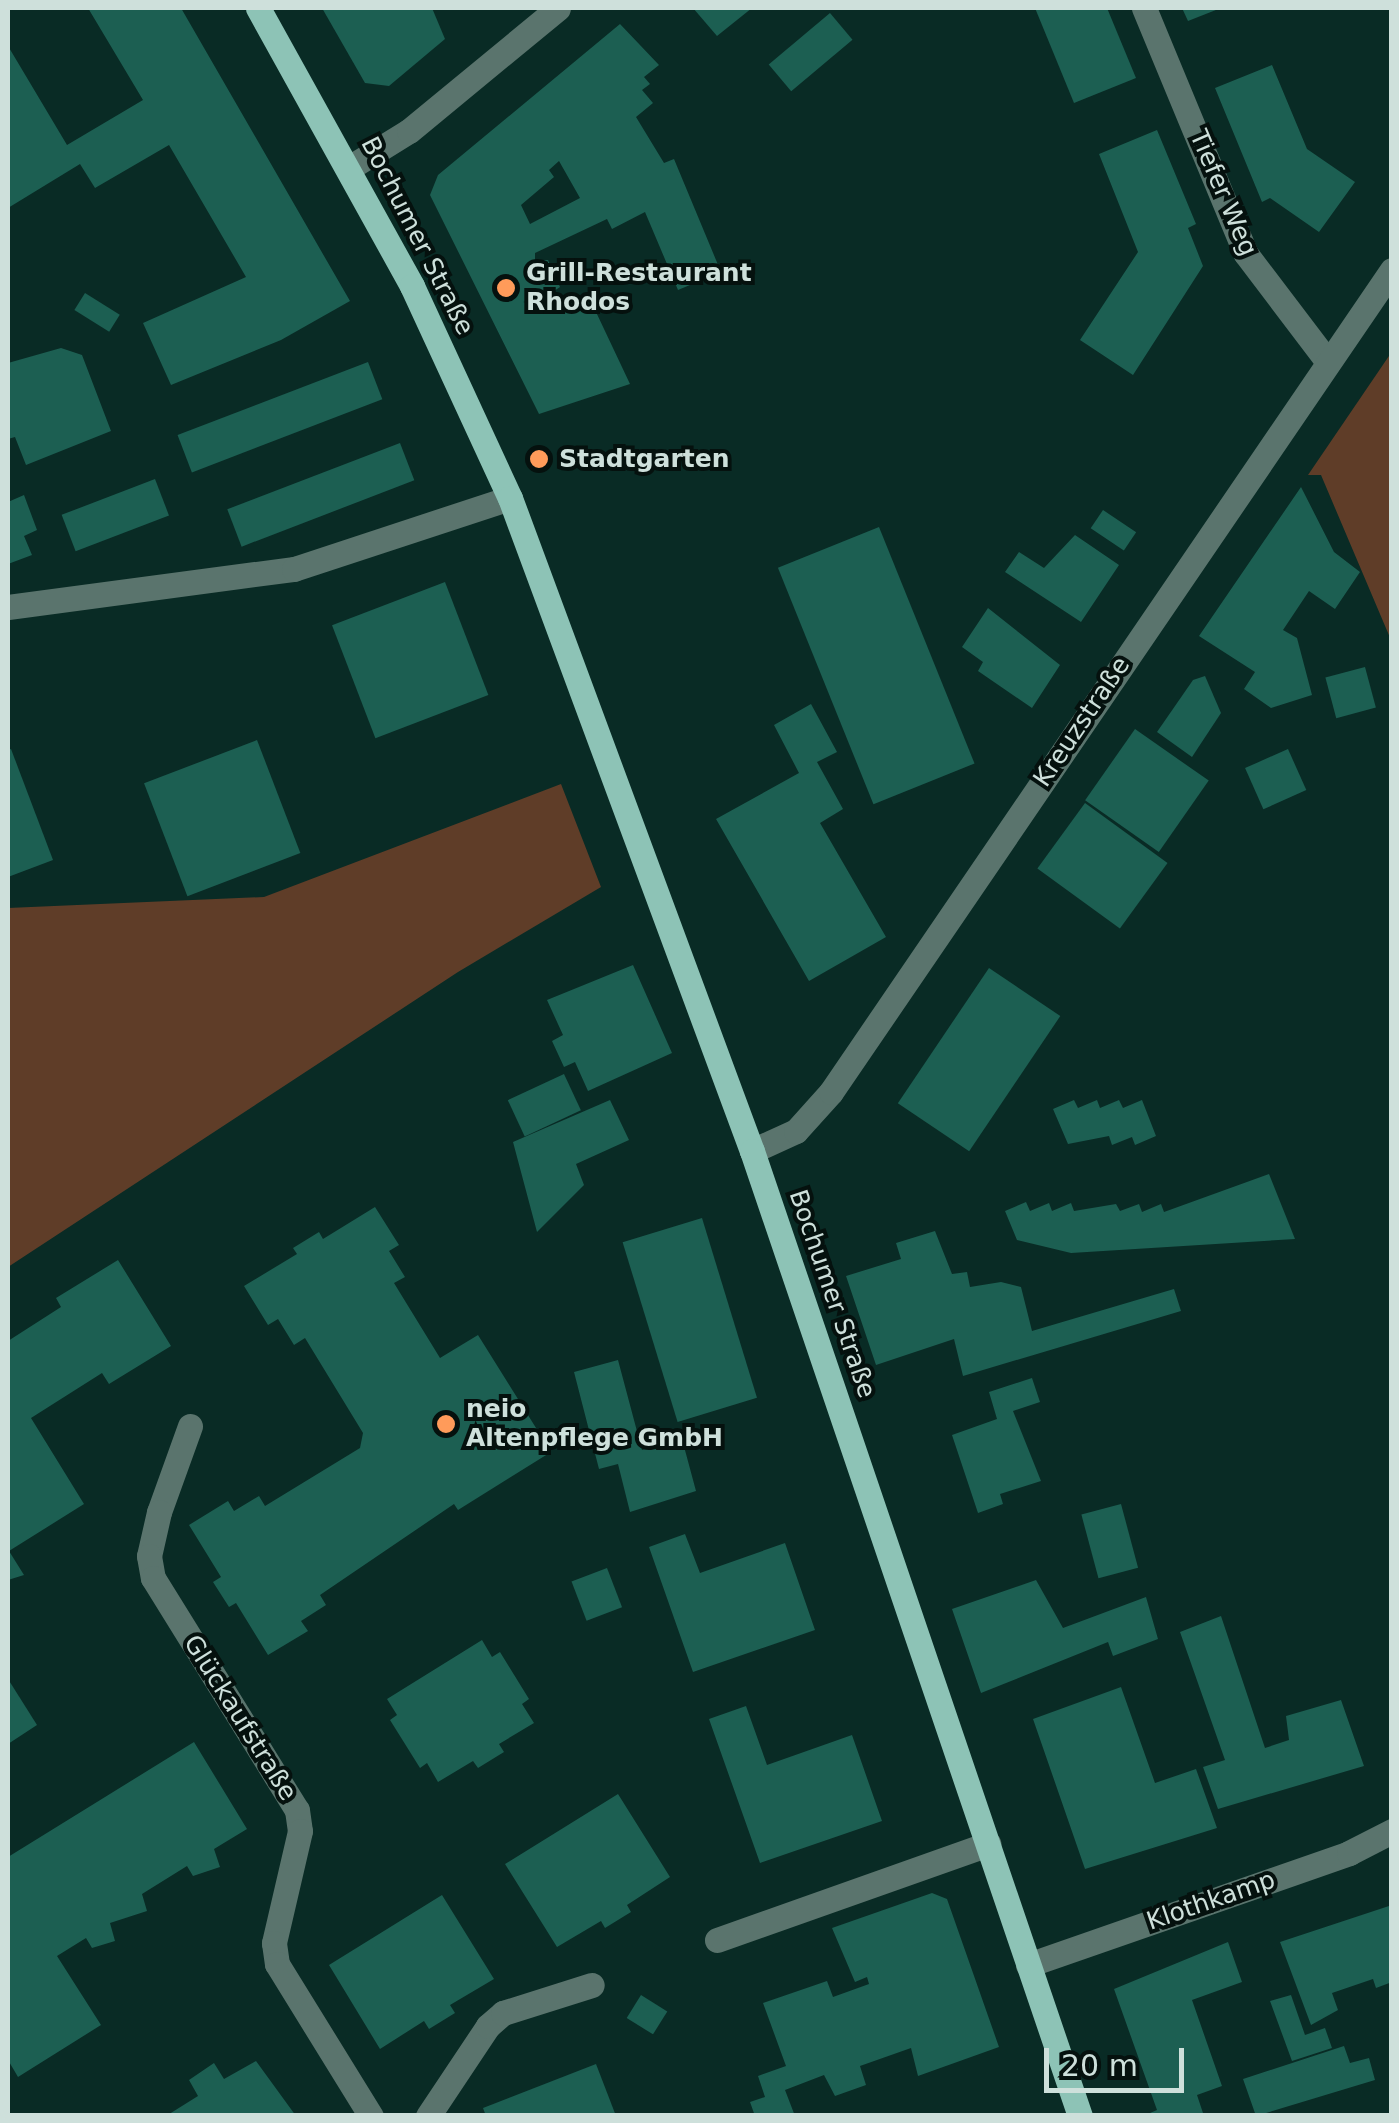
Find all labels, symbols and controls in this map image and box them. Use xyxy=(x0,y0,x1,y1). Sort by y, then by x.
street label: Tiefer Weg xyxy=(1183,126,1263,260)
street label: Bochumer Straße xyxy=(354,132,480,340)
place label: Grill-Restaurant Rhodos xyxy=(526,259,752,318)
marker: Grill-Restaurant Rhodos xyxy=(495,277,517,299)
place label: Stadtgarten xyxy=(559,444,729,474)
marker: Stadtgarten xyxy=(528,448,550,470)
street label: Kreuzstraße xyxy=(1028,651,1136,793)
street label: Bochumer Straße xyxy=(782,1186,882,1402)
place label: neio Altenpflege GmbH xyxy=(466,1395,723,1454)
marker: neio Altenpflege GmbH xyxy=(435,1413,457,1435)
street label: Glückaufstraße xyxy=(177,1630,303,1806)
street label: Klothkamp xyxy=(1143,1865,1279,1937)
scale bar xyxy=(1049,2028,1189,2090)
text: 20 m xyxy=(1061,2048,1138,2083)

